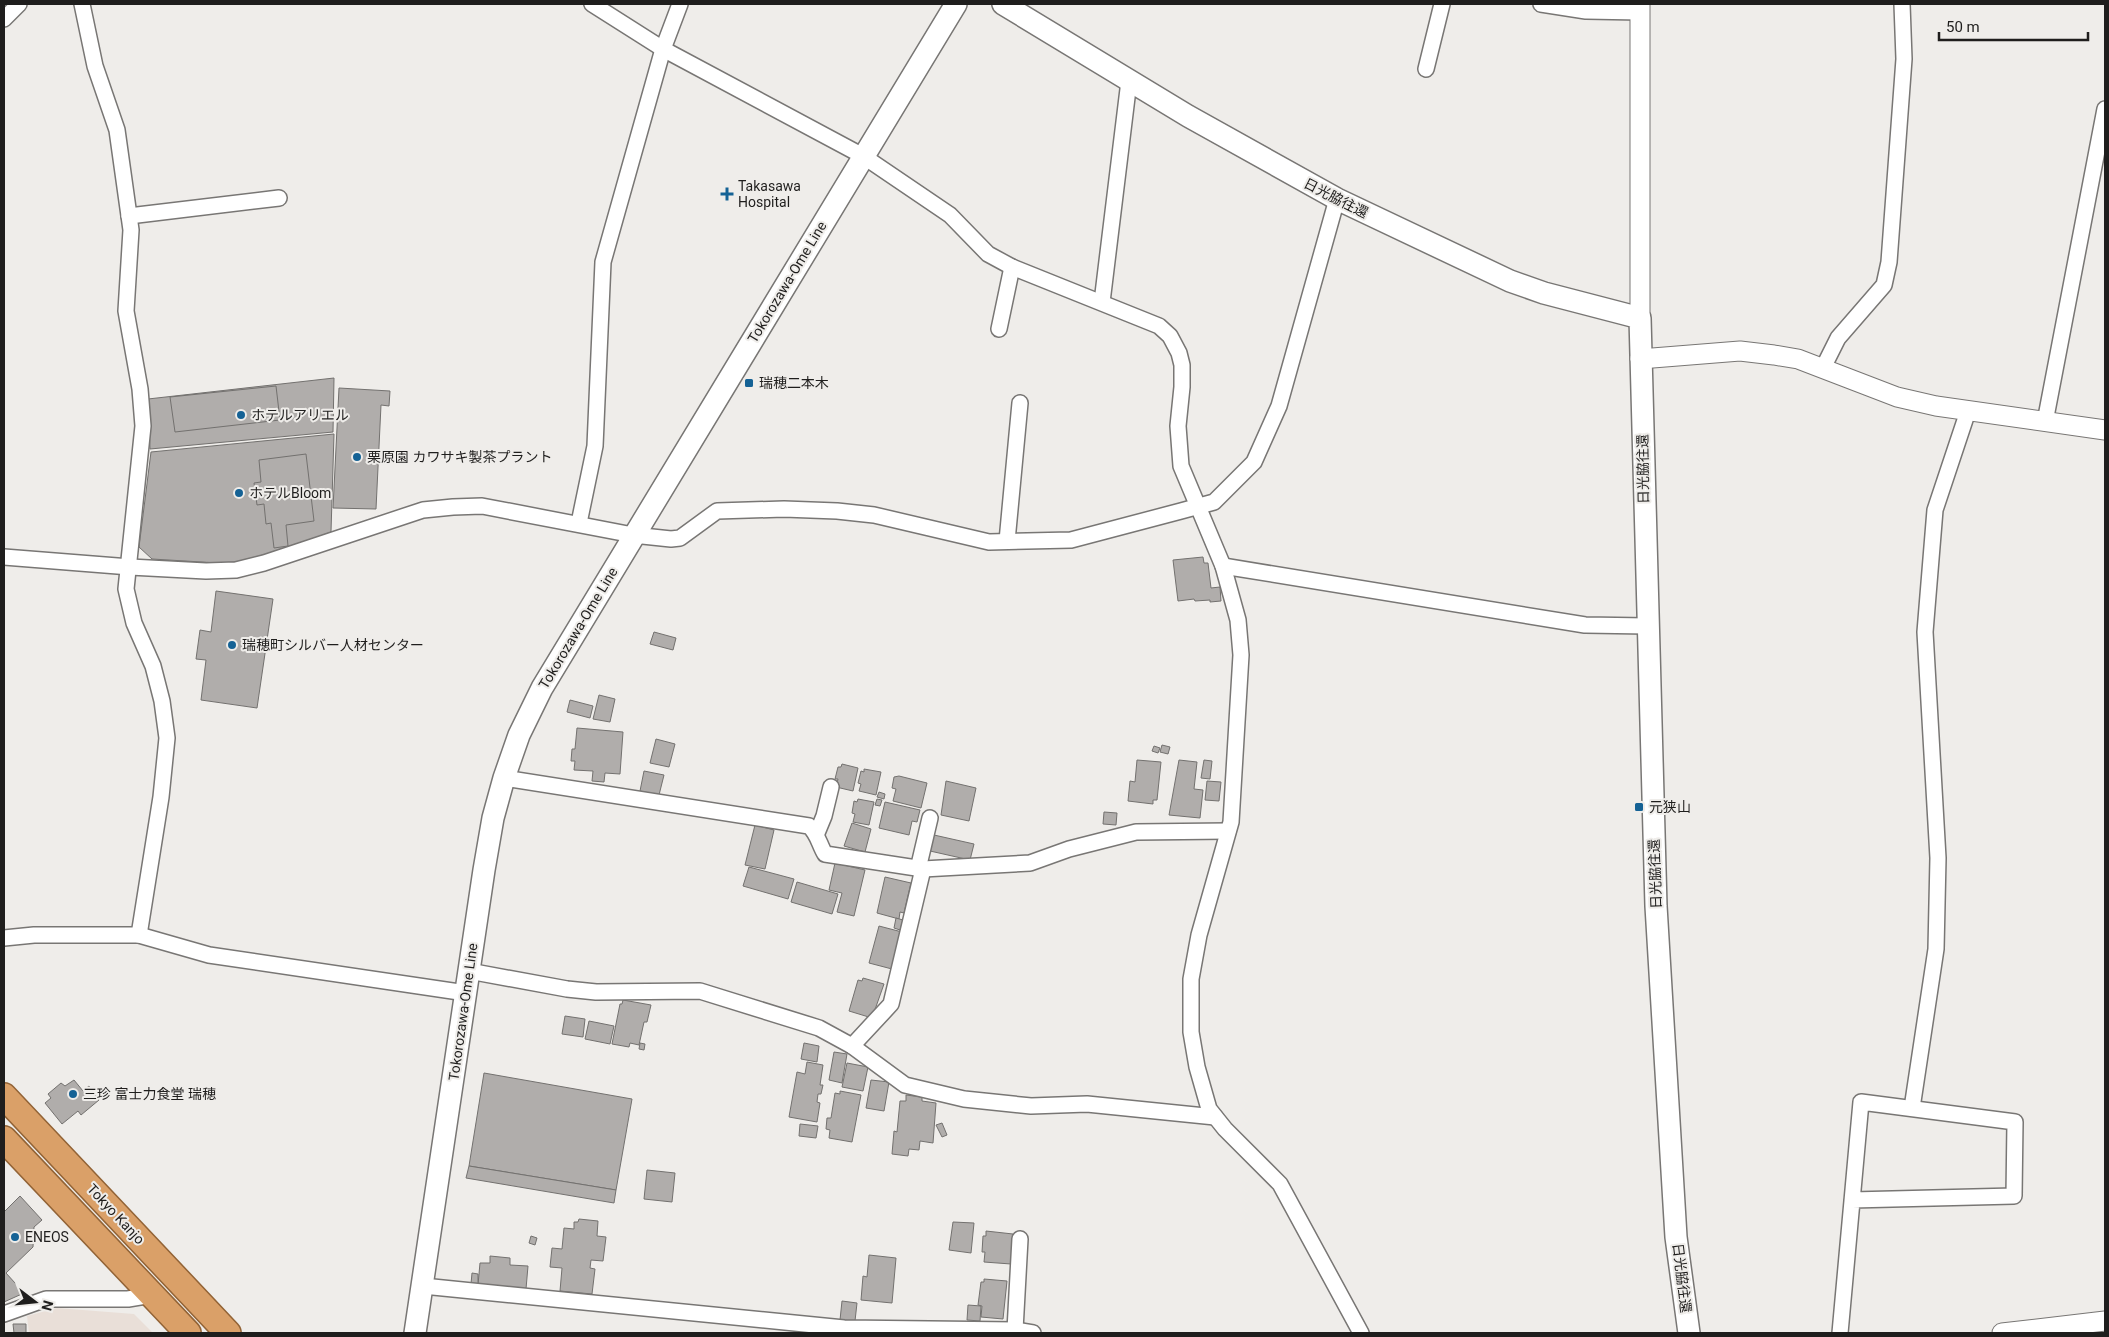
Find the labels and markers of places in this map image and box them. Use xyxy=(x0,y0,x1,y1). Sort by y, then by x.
place label: Takasawa Hospital xyxy=(738,178,801,210)
marker: Takasawa Hospital xyxy=(720,187,734,201)
place label: 瑞穂二本木 xyxy=(759,375,829,391)
marker: 瑞穂二本木 xyxy=(743,377,755,389)
place label: ホテルアリエル xyxy=(251,407,349,423)
marker: ホテルアリエル xyxy=(235,409,247,421)
place label: 栗原園 カワサキ製茶プラント xyxy=(367,449,552,465)
marker: 栗原園 カワサキ製茶プラント xyxy=(351,451,363,463)
place label: ホテルBloom xyxy=(249,485,331,501)
marker: ホテルBloom xyxy=(233,487,245,499)
place label: 瑞穂町シルバー人材センター xyxy=(242,637,424,653)
marker: 瑞穂町シルバー人材センター xyxy=(226,639,238,651)
place label: 元狭山 xyxy=(1649,799,1691,815)
marker: 元狭山 xyxy=(1633,801,1645,813)
place label: 三珍 富士力食堂 瑞穂 xyxy=(83,1086,216,1102)
marker: 三珍 富士力食堂 瑞穂 xyxy=(67,1088,79,1100)
place label: ENEOS xyxy=(25,1229,69,1245)
marker: ENEOS xyxy=(9,1231,21,1243)

